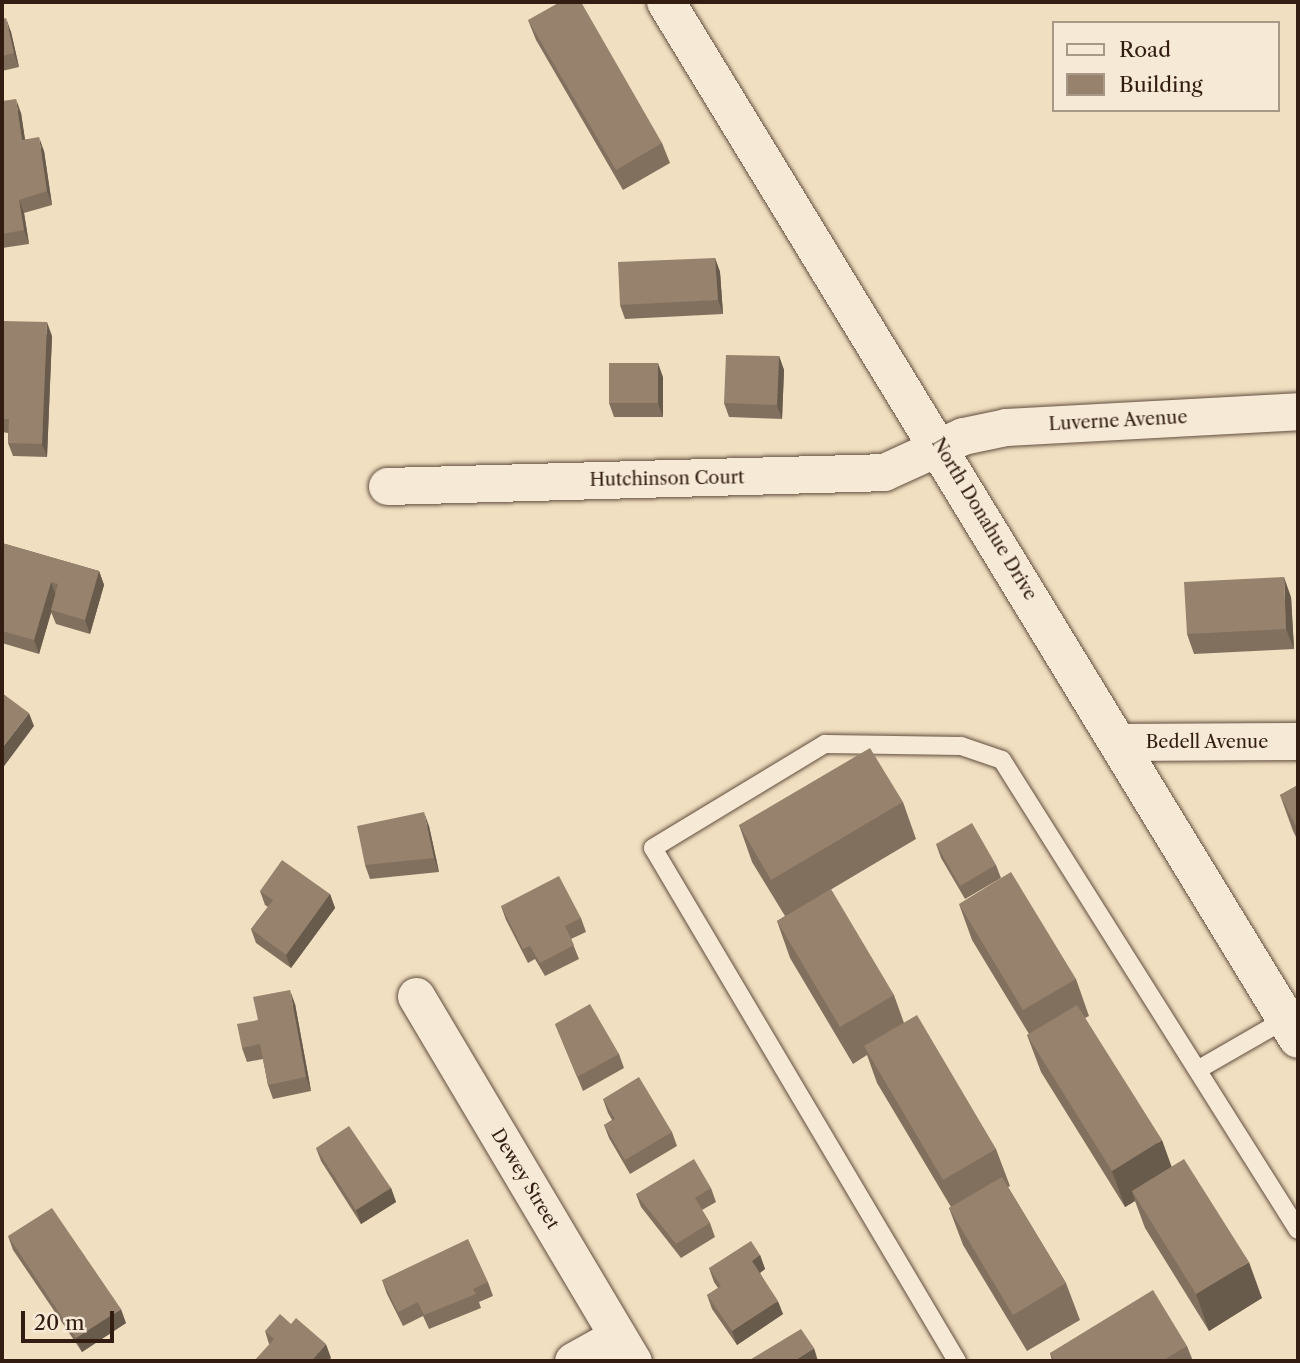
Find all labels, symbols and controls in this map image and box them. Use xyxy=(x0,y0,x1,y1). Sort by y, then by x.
legend xyxy=(1052,21,1279,112)
text: Road xyxy=(1119,37,1171,62)
text: Building xyxy=(1119,72,1203,97)
street label: Luverne Avenue xyxy=(1048,407,1188,435)
street label: North Donahue Drive xyxy=(927,434,1041,604)
street label: Hutchinson Court xyxy=(589,467,745,491)
street label: Bedell Avenue xyxy=(1145,731,1269,753)
street label: Dewey Street xyxy=(486,1124,564,1234)
scale bar xyxy=(24,1296,117,1340)
text: 20 m xyxy=(34,1310,85,1335)

